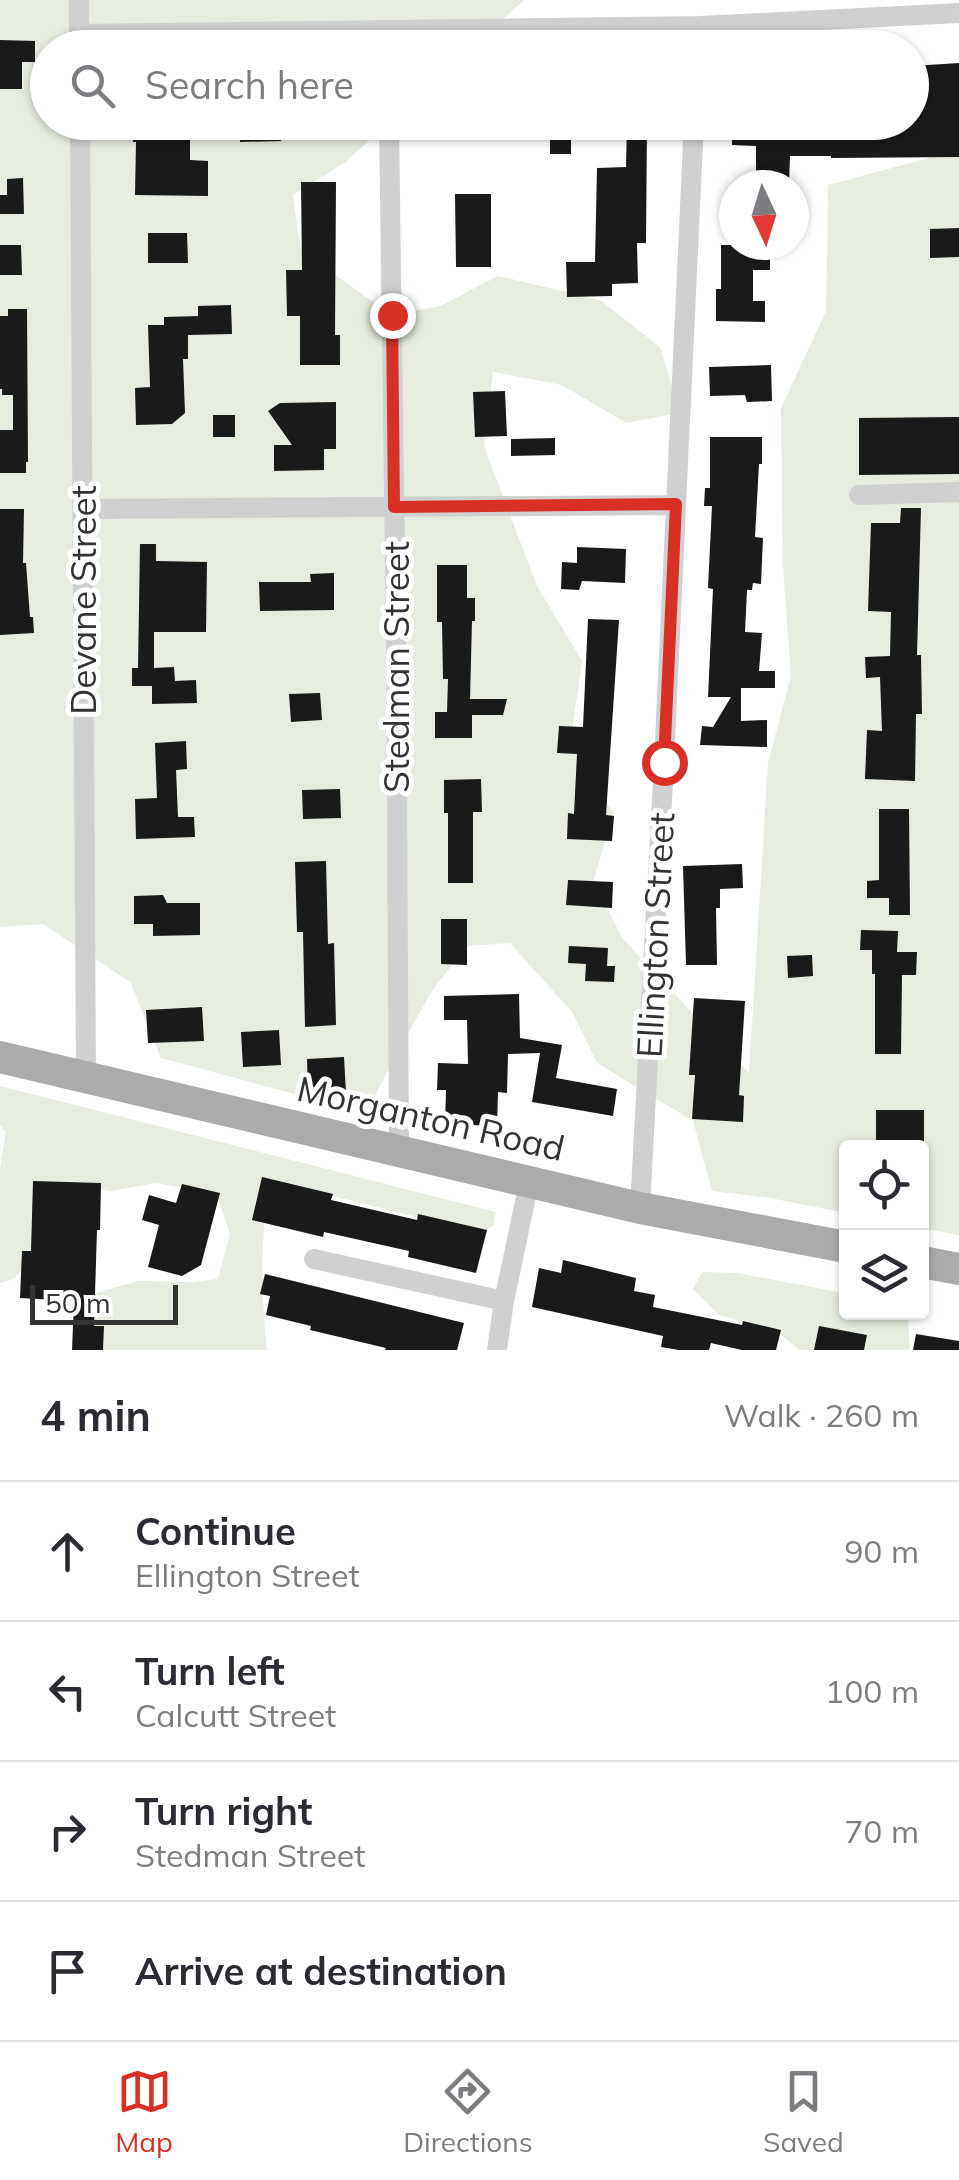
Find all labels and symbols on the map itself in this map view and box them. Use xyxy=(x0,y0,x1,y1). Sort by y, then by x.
north arrow xyxy=(719,170,809,260)
route end xyxy=(370,293,416,339)
street label: Devane Street xyxy=(61,485,105,715)
street label: Stedman Street xyxy=(374,541,418,793)
route start xyxy=(642,740,688,786)
street label: Ellington Street xyxy=(627,811,683,1059)
street label: Morganton Road xyxy=(293,1066,569,1170)
scale bar xyxy=(30,1280,178,1324)

